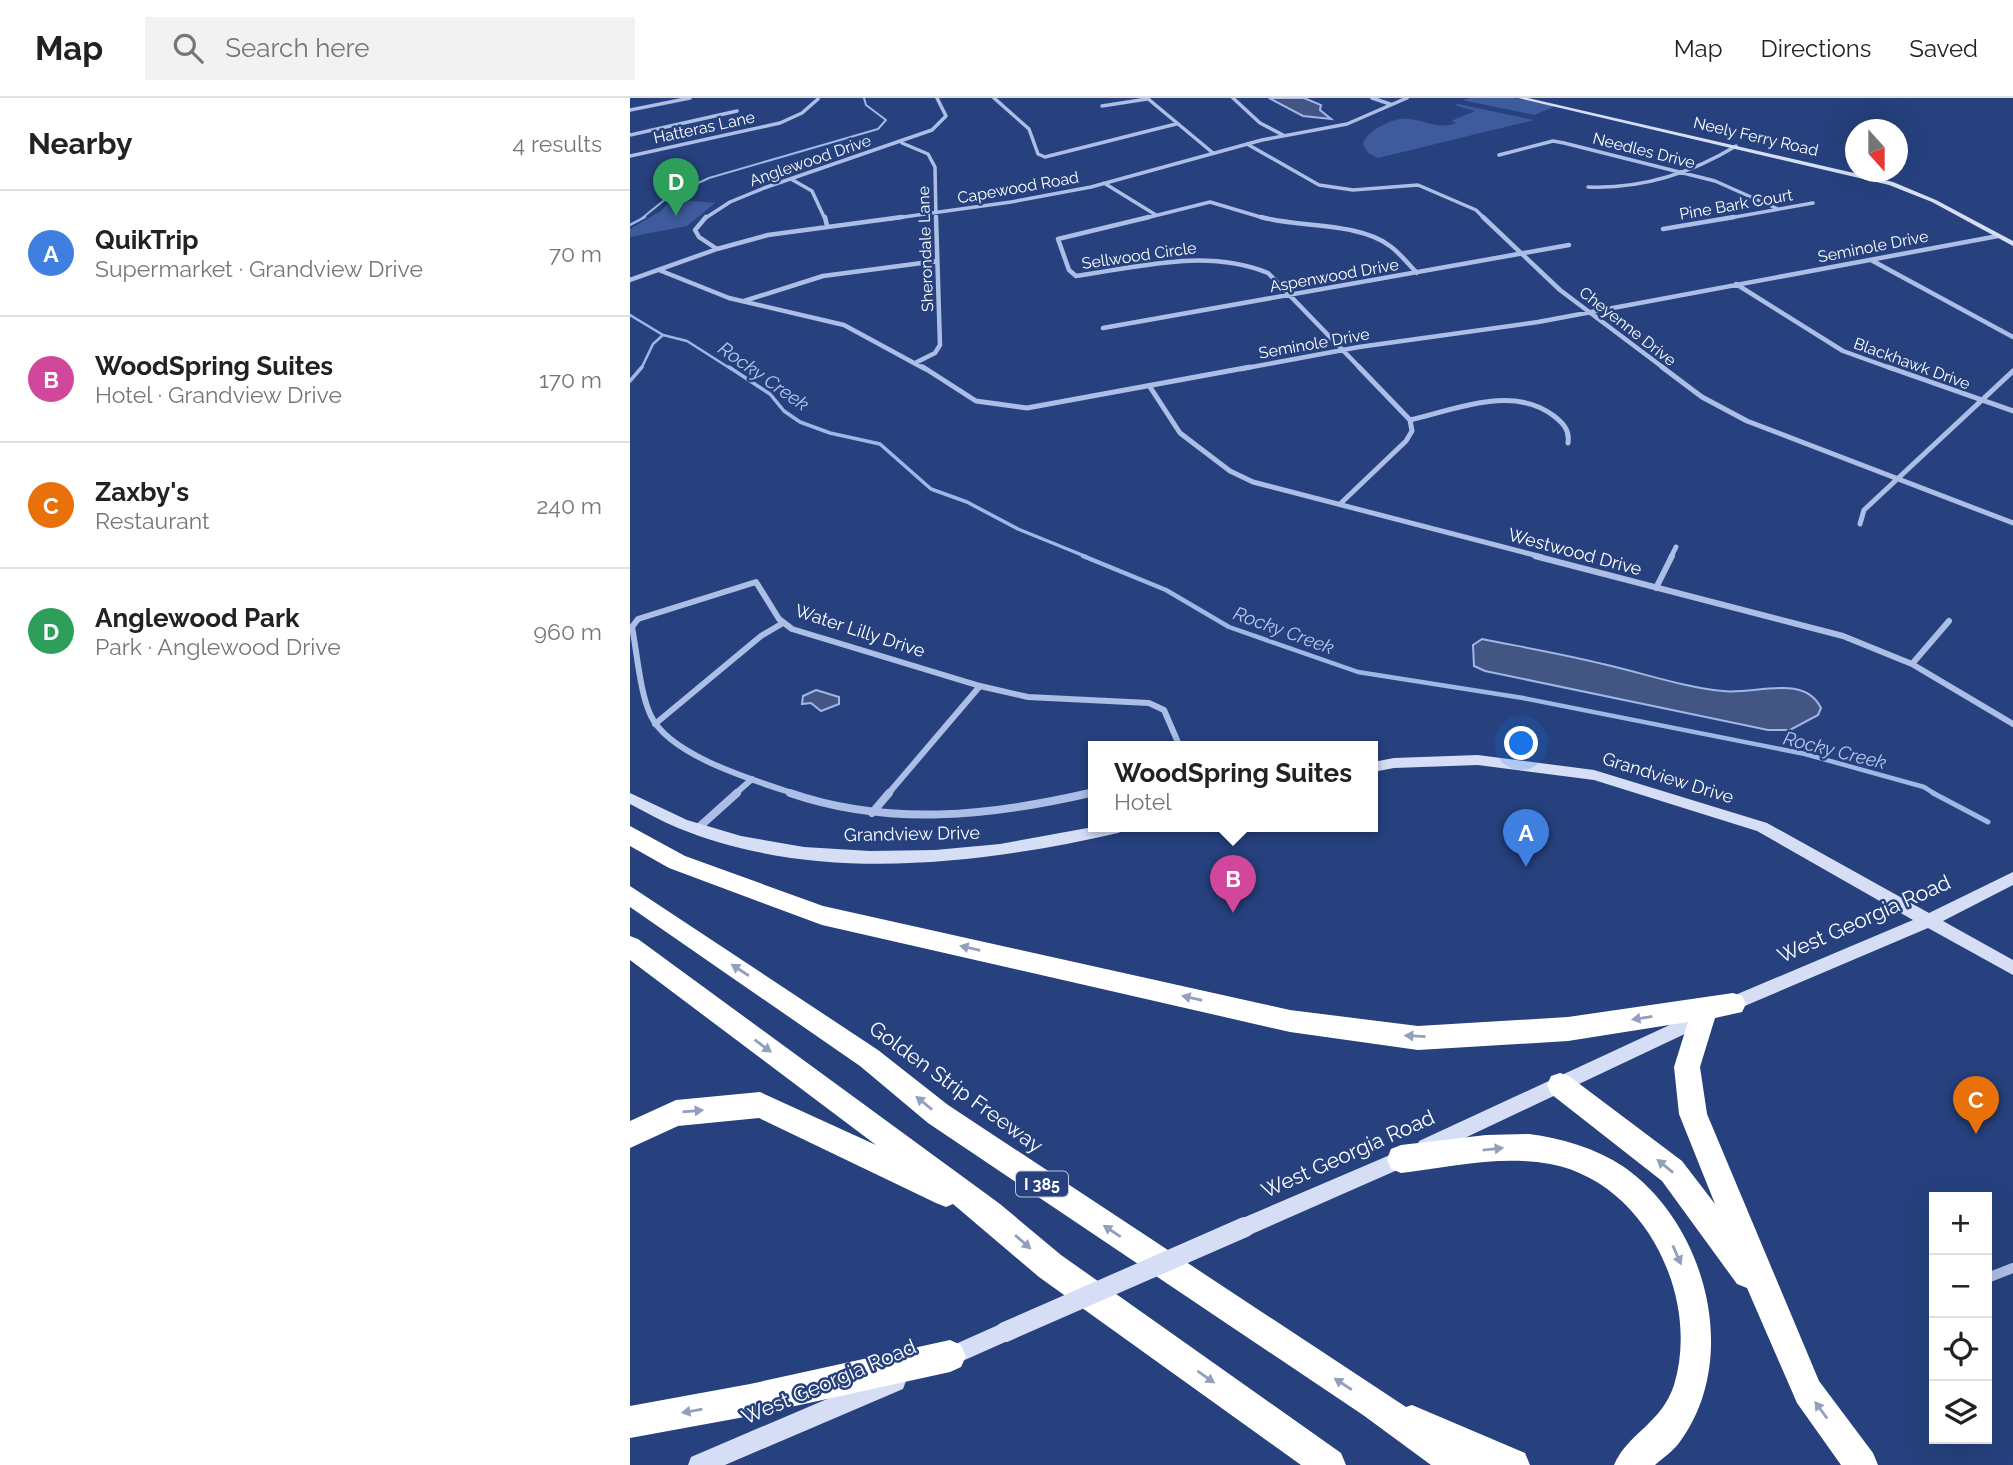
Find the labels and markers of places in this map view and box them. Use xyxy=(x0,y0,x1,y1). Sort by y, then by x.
pin: D xyxy=(653,158,699,216)
pin: A xyxy=(1503,809,1549,867)
pin: B xyxy=(1210,855,1256,913)
pin: C xyxy=(1953,1076,1999,1134)

